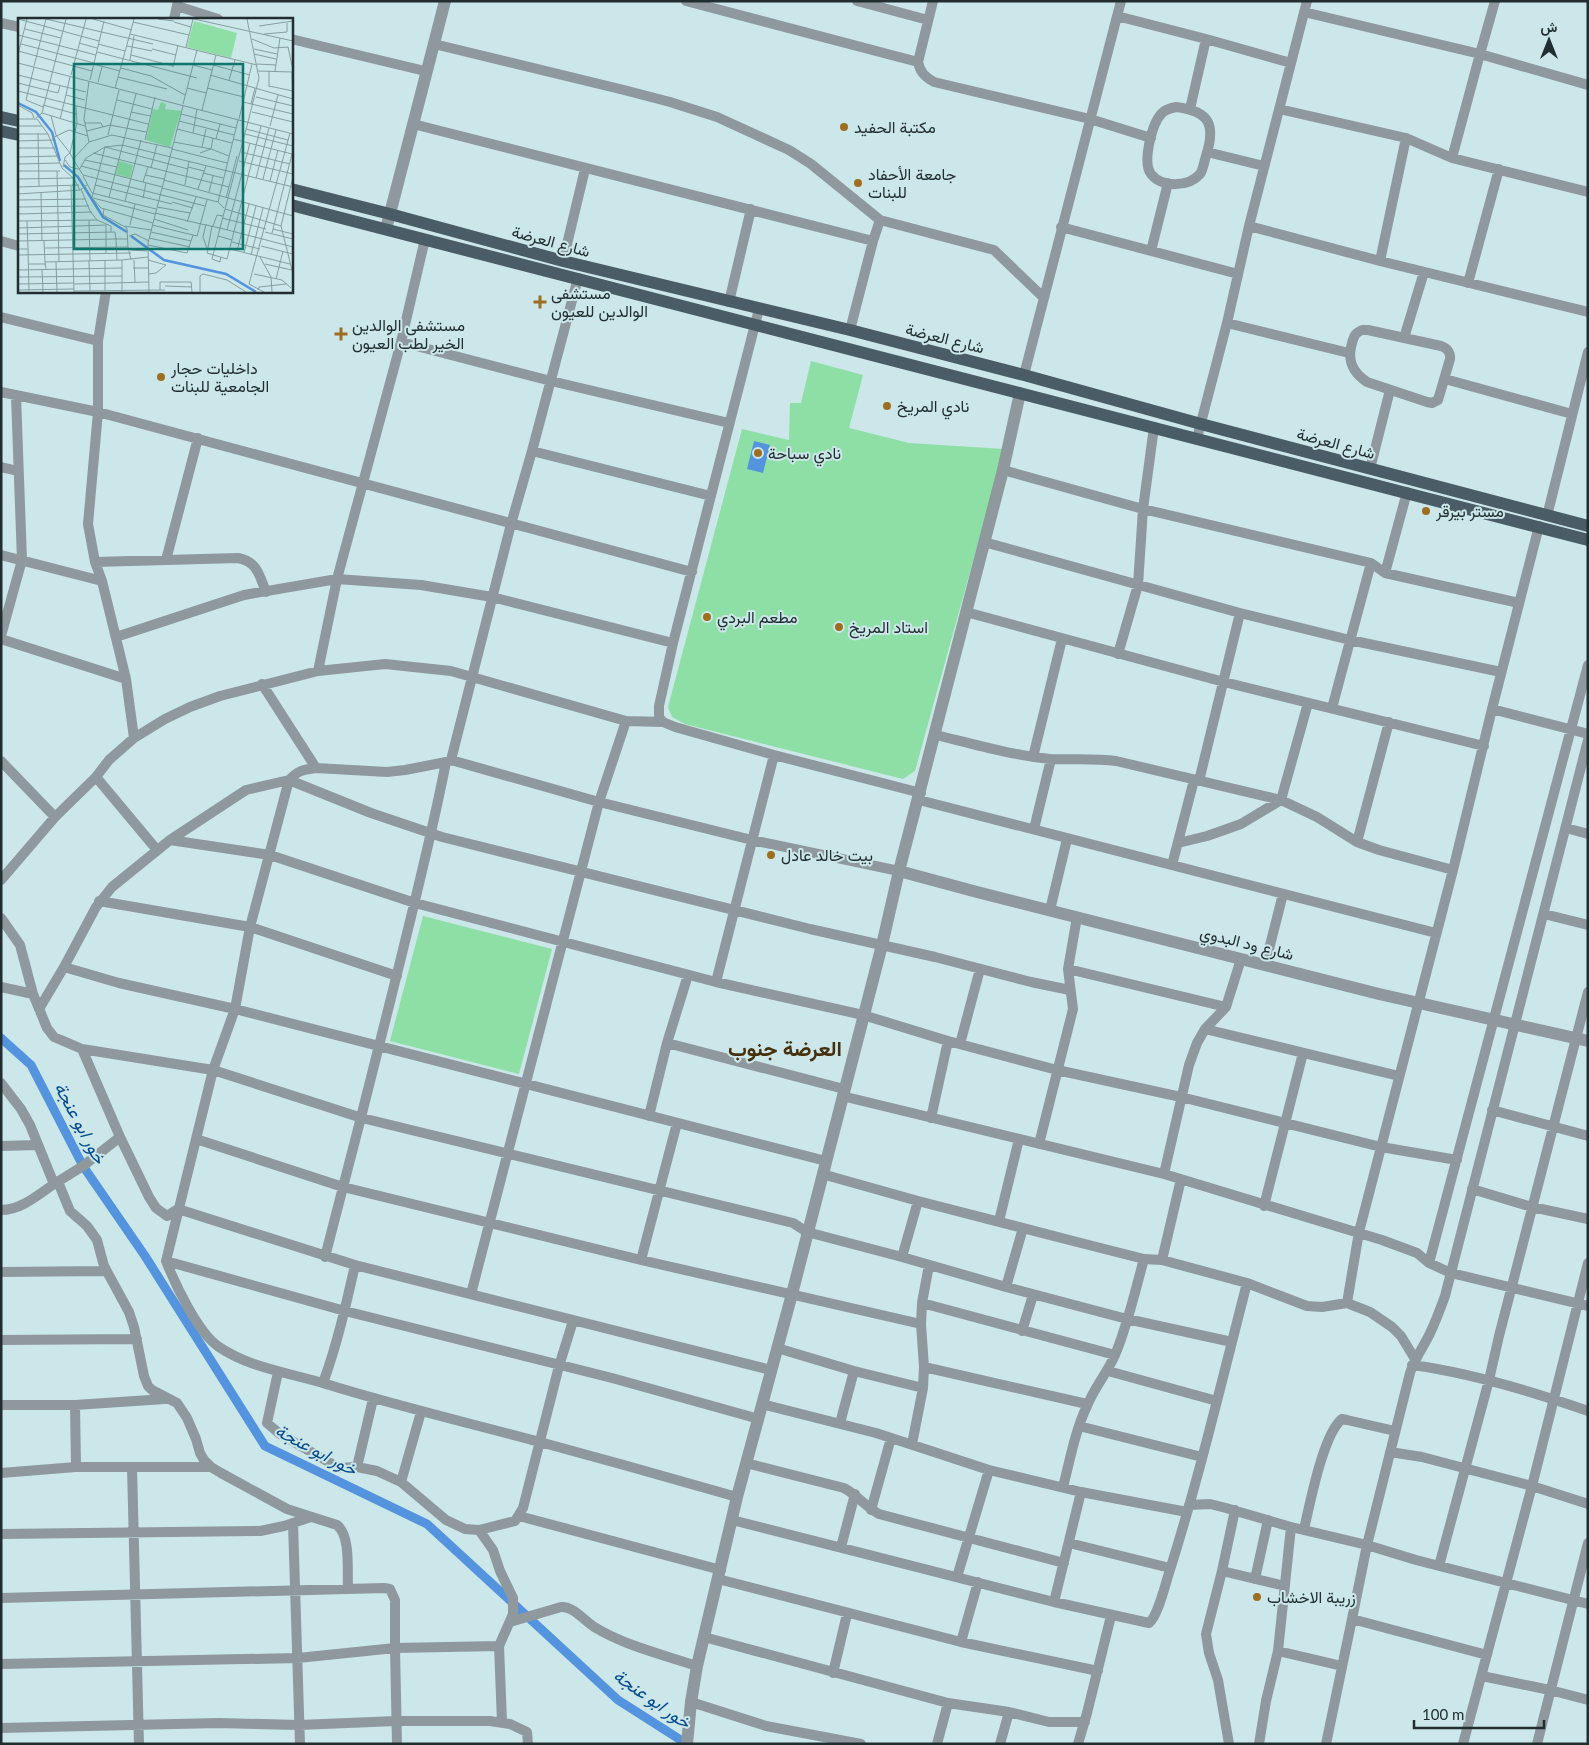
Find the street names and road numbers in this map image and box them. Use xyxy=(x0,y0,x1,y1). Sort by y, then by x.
street label: شارع العرضة xyxy=(509,221,592,263)
street label: شارع العرضة xyxy=(903,319,986,359)
street label: شارع العرضة xyxy=(1294,423,1377,465)
street label: شارع ود البدوي xyxy=(1197,922,1296,968)

